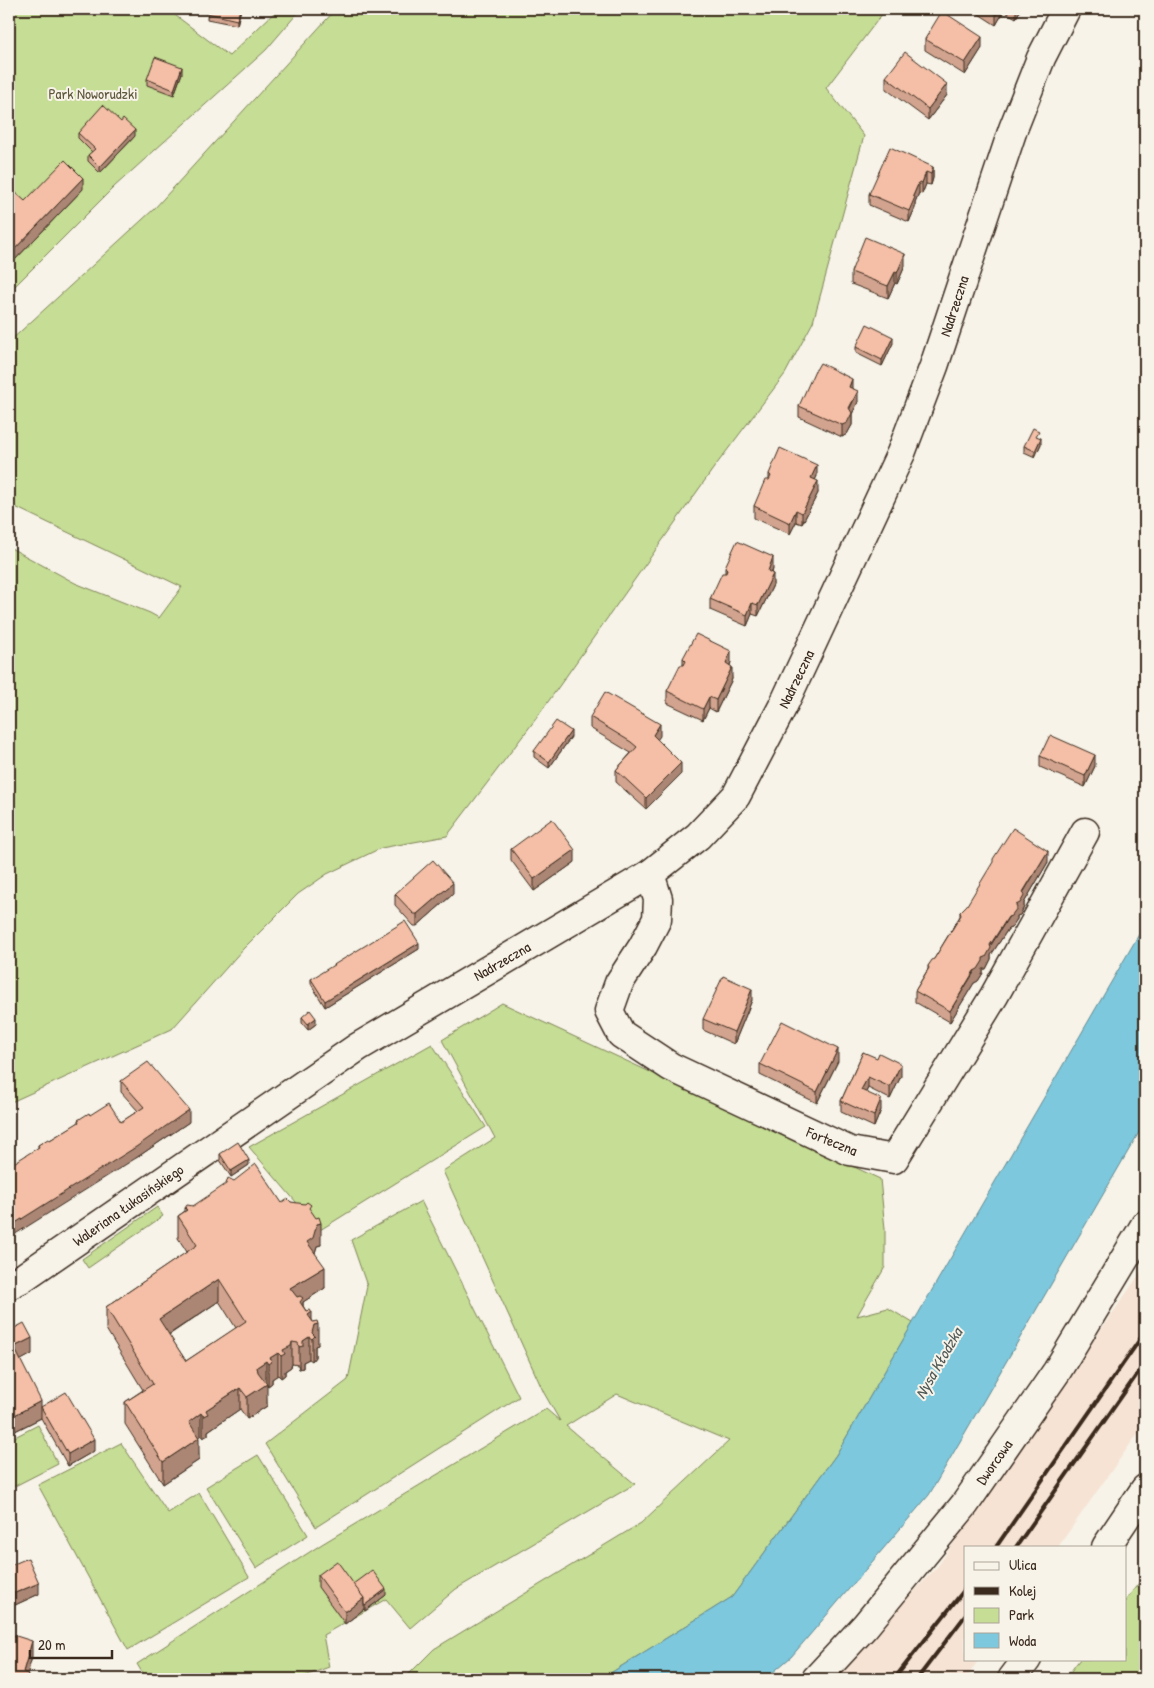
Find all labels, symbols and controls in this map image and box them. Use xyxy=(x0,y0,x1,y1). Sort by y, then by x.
park label: Park Noworudzki xyxy=(48,83,138,104)
street label: Nadrzeczna xyxy=(934,273,974,339)
street label: Nadrzeczna xyxy=(773,646,819,712)
street label: Nadrzeczna xyxy=(470,936,535,986)
street label: Forteczna xyxy=(802,1121,861,1161)
street label: Waleriana Łukasińskiego xyxy=(68,1159,188,1251)
water label: Nysa Kłodzka xyxy=(909,1322,968,1402)
street label: Dworcowa xyxy=(971,1435,1017,1489)
legend xyxy=(964,1546,1126,1660)
text: Ulica xyxy=(1009,1554,1036,1575)
text: Kolej xyxy=(1009,1580,1036,1601)
text: Park xyxy=(1009,1604,1034,1625)
scale bar xyxy=(30,1628,112,1660)
text: Woda xyxy=(1009,1630,1036,1651)
text: 20 m xyxy=(38,1634,65,1655)

